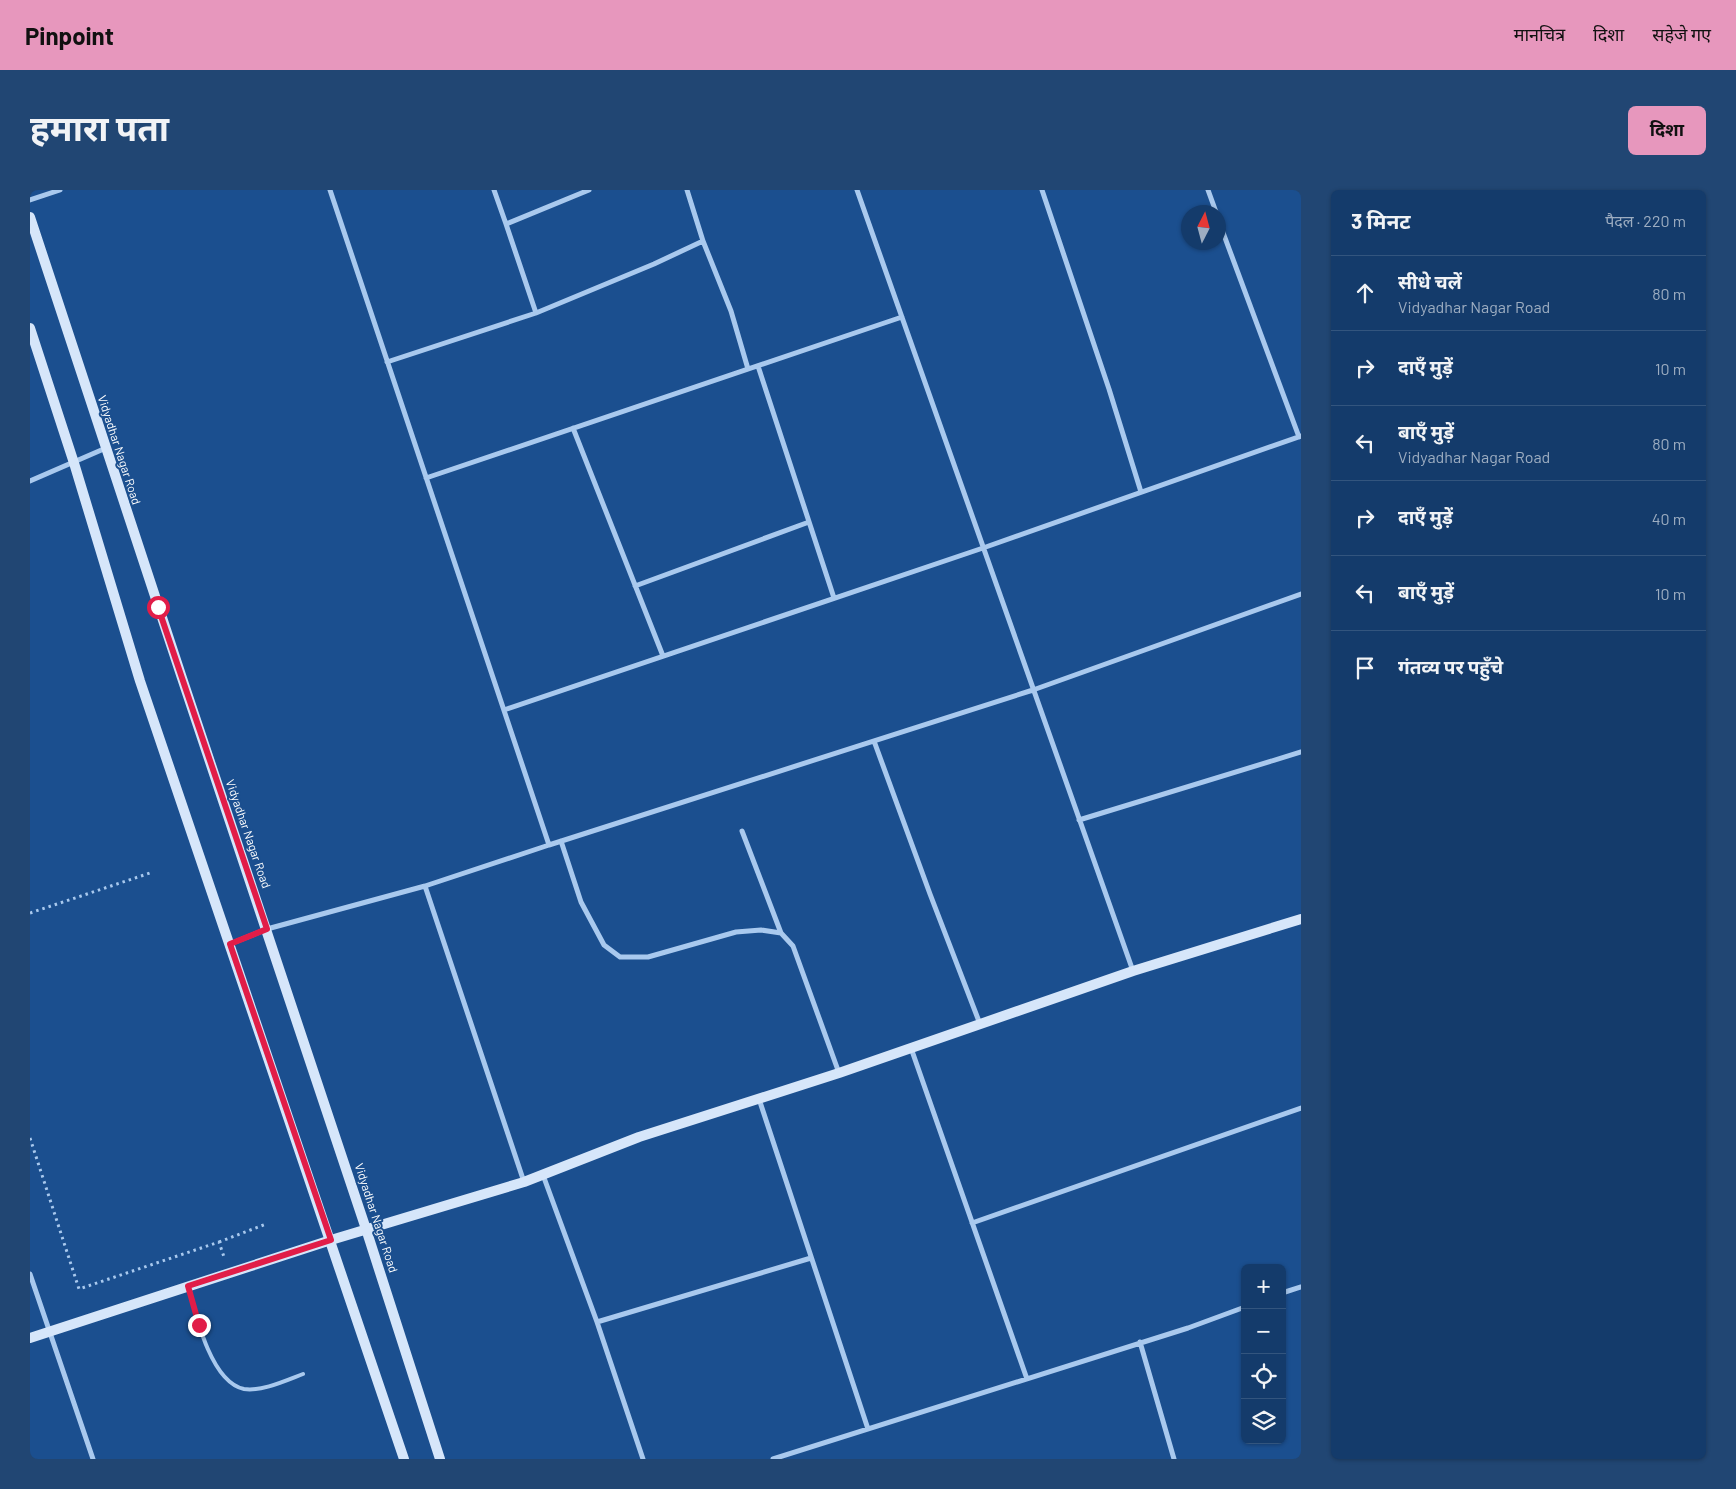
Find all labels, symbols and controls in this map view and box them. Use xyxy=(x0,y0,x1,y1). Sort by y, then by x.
text: Pinpoint xyxy=(25,21,114,50)
text: मानचित्र xyxy=(1514,23,1565,45)
text: दिशा xyxy=(1593,23,1624,45)
text: सहेजे गए xyxy=(1652,23,1711,45)
text: हमारा पता xyxy=(30,106,169,148)
button: दिशा xyxy=(1628,106,1706,155)
north arrow xyxy=(1181,205,1226,250)
text: 3 मिनट xyxy=(1351,208,1411,233)
text: पैदल · 220 m xyxy=(1605,211,1686,230)
text: सीधे चलें xyxy=(1398,270,1462,293)
icon: ahead xyxy=(1351,279,1379,307)
text: 80 m xyxy=(1652,284,1686,303)
text: Vidyadhar Nagar Road xyxy=(1398,297,1550,316)
icon: right xyxy=(1351,354,1379,382)
text: दाएँ मुड़ें xyxy=(1398,355,1453,378)
text: 10 m xyxy=(1655,359,1686,378)
street label: Vidyadhar Nagar Road xyxy=(96,393,144,506)
text: बाएँ मुड़ें xyxy=(1398,420,1454,443)
icon: left xyxy=(1351,429,1379,457)
text: 80 m xyxy=(1652,434,1686,453)
text: Vidyadhar Nagar Road xyxy=(1398,447,1550,466)
icon: right xyxy=(1351,504,1379,532)
text: दाएँ मुड़ें xyxy=(1398,505,1453,528)
text: 40 m xyxy=(1652,509,1686,528)
icon: left xyxy=(1351,579,1379,607)
text: बाएँ मुड़ें xyxy=(1398,580,1454,603)
text: 10 m xyxy=(1655,584,1686,603)
route start xyxy=(147,596,170,619)
icon: arrive xyxy=(1351,654,1379,682)
text: गंतव्य पर पहुँचे xyxy=(1398,655,1503,678)
street label: Vidyadhar Nagar Road xyxy=(224,777,274,890)
street label: Vidyadhar Nagar Road xyxy=(353,1161,401,1274)
map controls xyxy=(1241,1264,1286,1444)
button: + xyxy=(1241,1264,1286,1309)
button: − xyxy=(1241,1309,1286,1354)
route end xyxy=(188,1314,211,1337)
button: locate xyxy=(1241,1354,1286,1399)
button: layers xyxy=(1241,1399,1286,1444)

